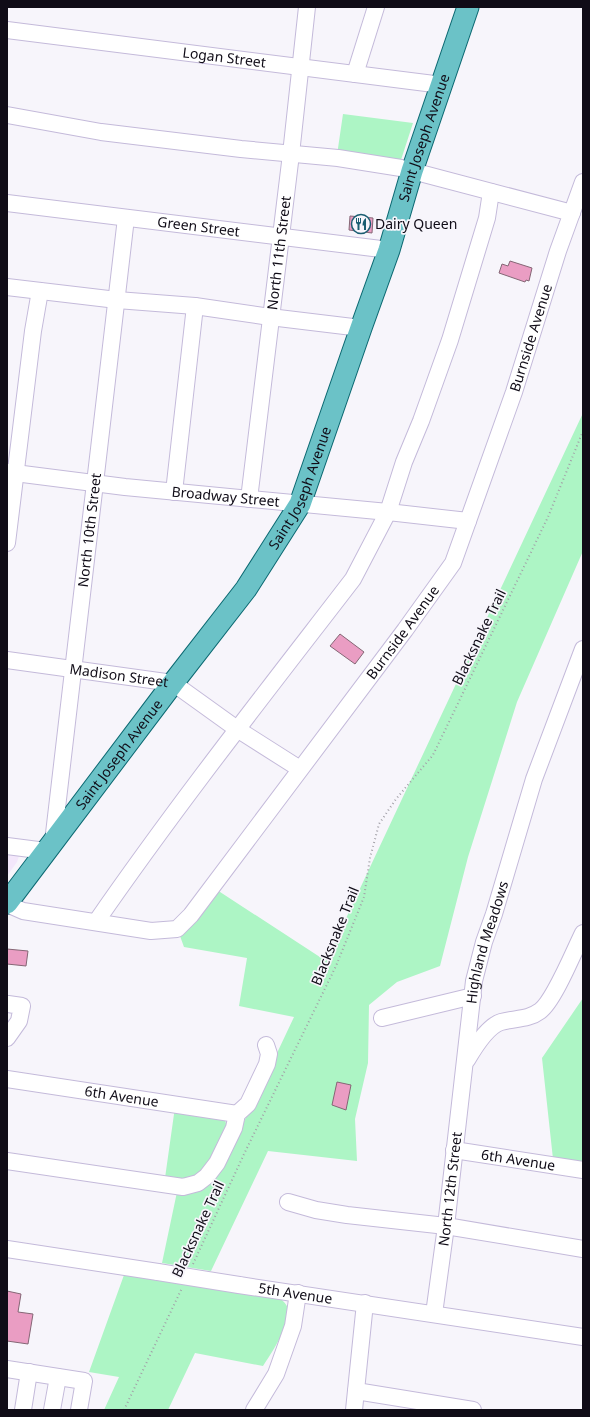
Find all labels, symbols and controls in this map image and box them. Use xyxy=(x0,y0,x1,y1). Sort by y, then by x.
street label: Logan Street xyxy=(182,42,267,72)
street label: Saint Joseph Avenue xyxy=(394,71,454,204)
street label: North 11th Street xyxy=(262,195,295,311)
street label: Green Street xyxy=(156,212,241,241)
restaurant icon: Dairy Queen xyxy=(350,213,372,235)
place label: Dairy Queen xyxy=(375,214,457,233)
street label: Burnside Avenue xyxy=(505,281,556,394)
street label: Saint Joseph Avenue xyxy=(264,424,335,553)
street label: North 10th Street xyxy=(73,472,105,588)
street label: Broadway Street xyxy=(171,481,280,511)
street label: Burnside Avenue xyxy=(361,581,443,683)
street label: Blacksnake Trail xyxy=(447,586,510,688)
street label: Madison Street xyxy=(68,659,170,691)
street label: Saint Joseph Avenue xyxy=(71,695,167,813)
street label: Highland Meadows xyxy=(461,878,512,1005)
street label: Blacksnake Trail xyxy=(306,884,363,988)
street label: 6th Avenue xyxy=(83,1081,160,1111)
street label: North 12th Street xyxy=(433,1131,466,1247)
street label: 6th Avenue xyxy=(480,1144,557,1175)
street label: Blacksnake Trail xyxy=(167,1177,228,1280)
street label: 5th Avenue xyxy=(257,1278,334,1308)

